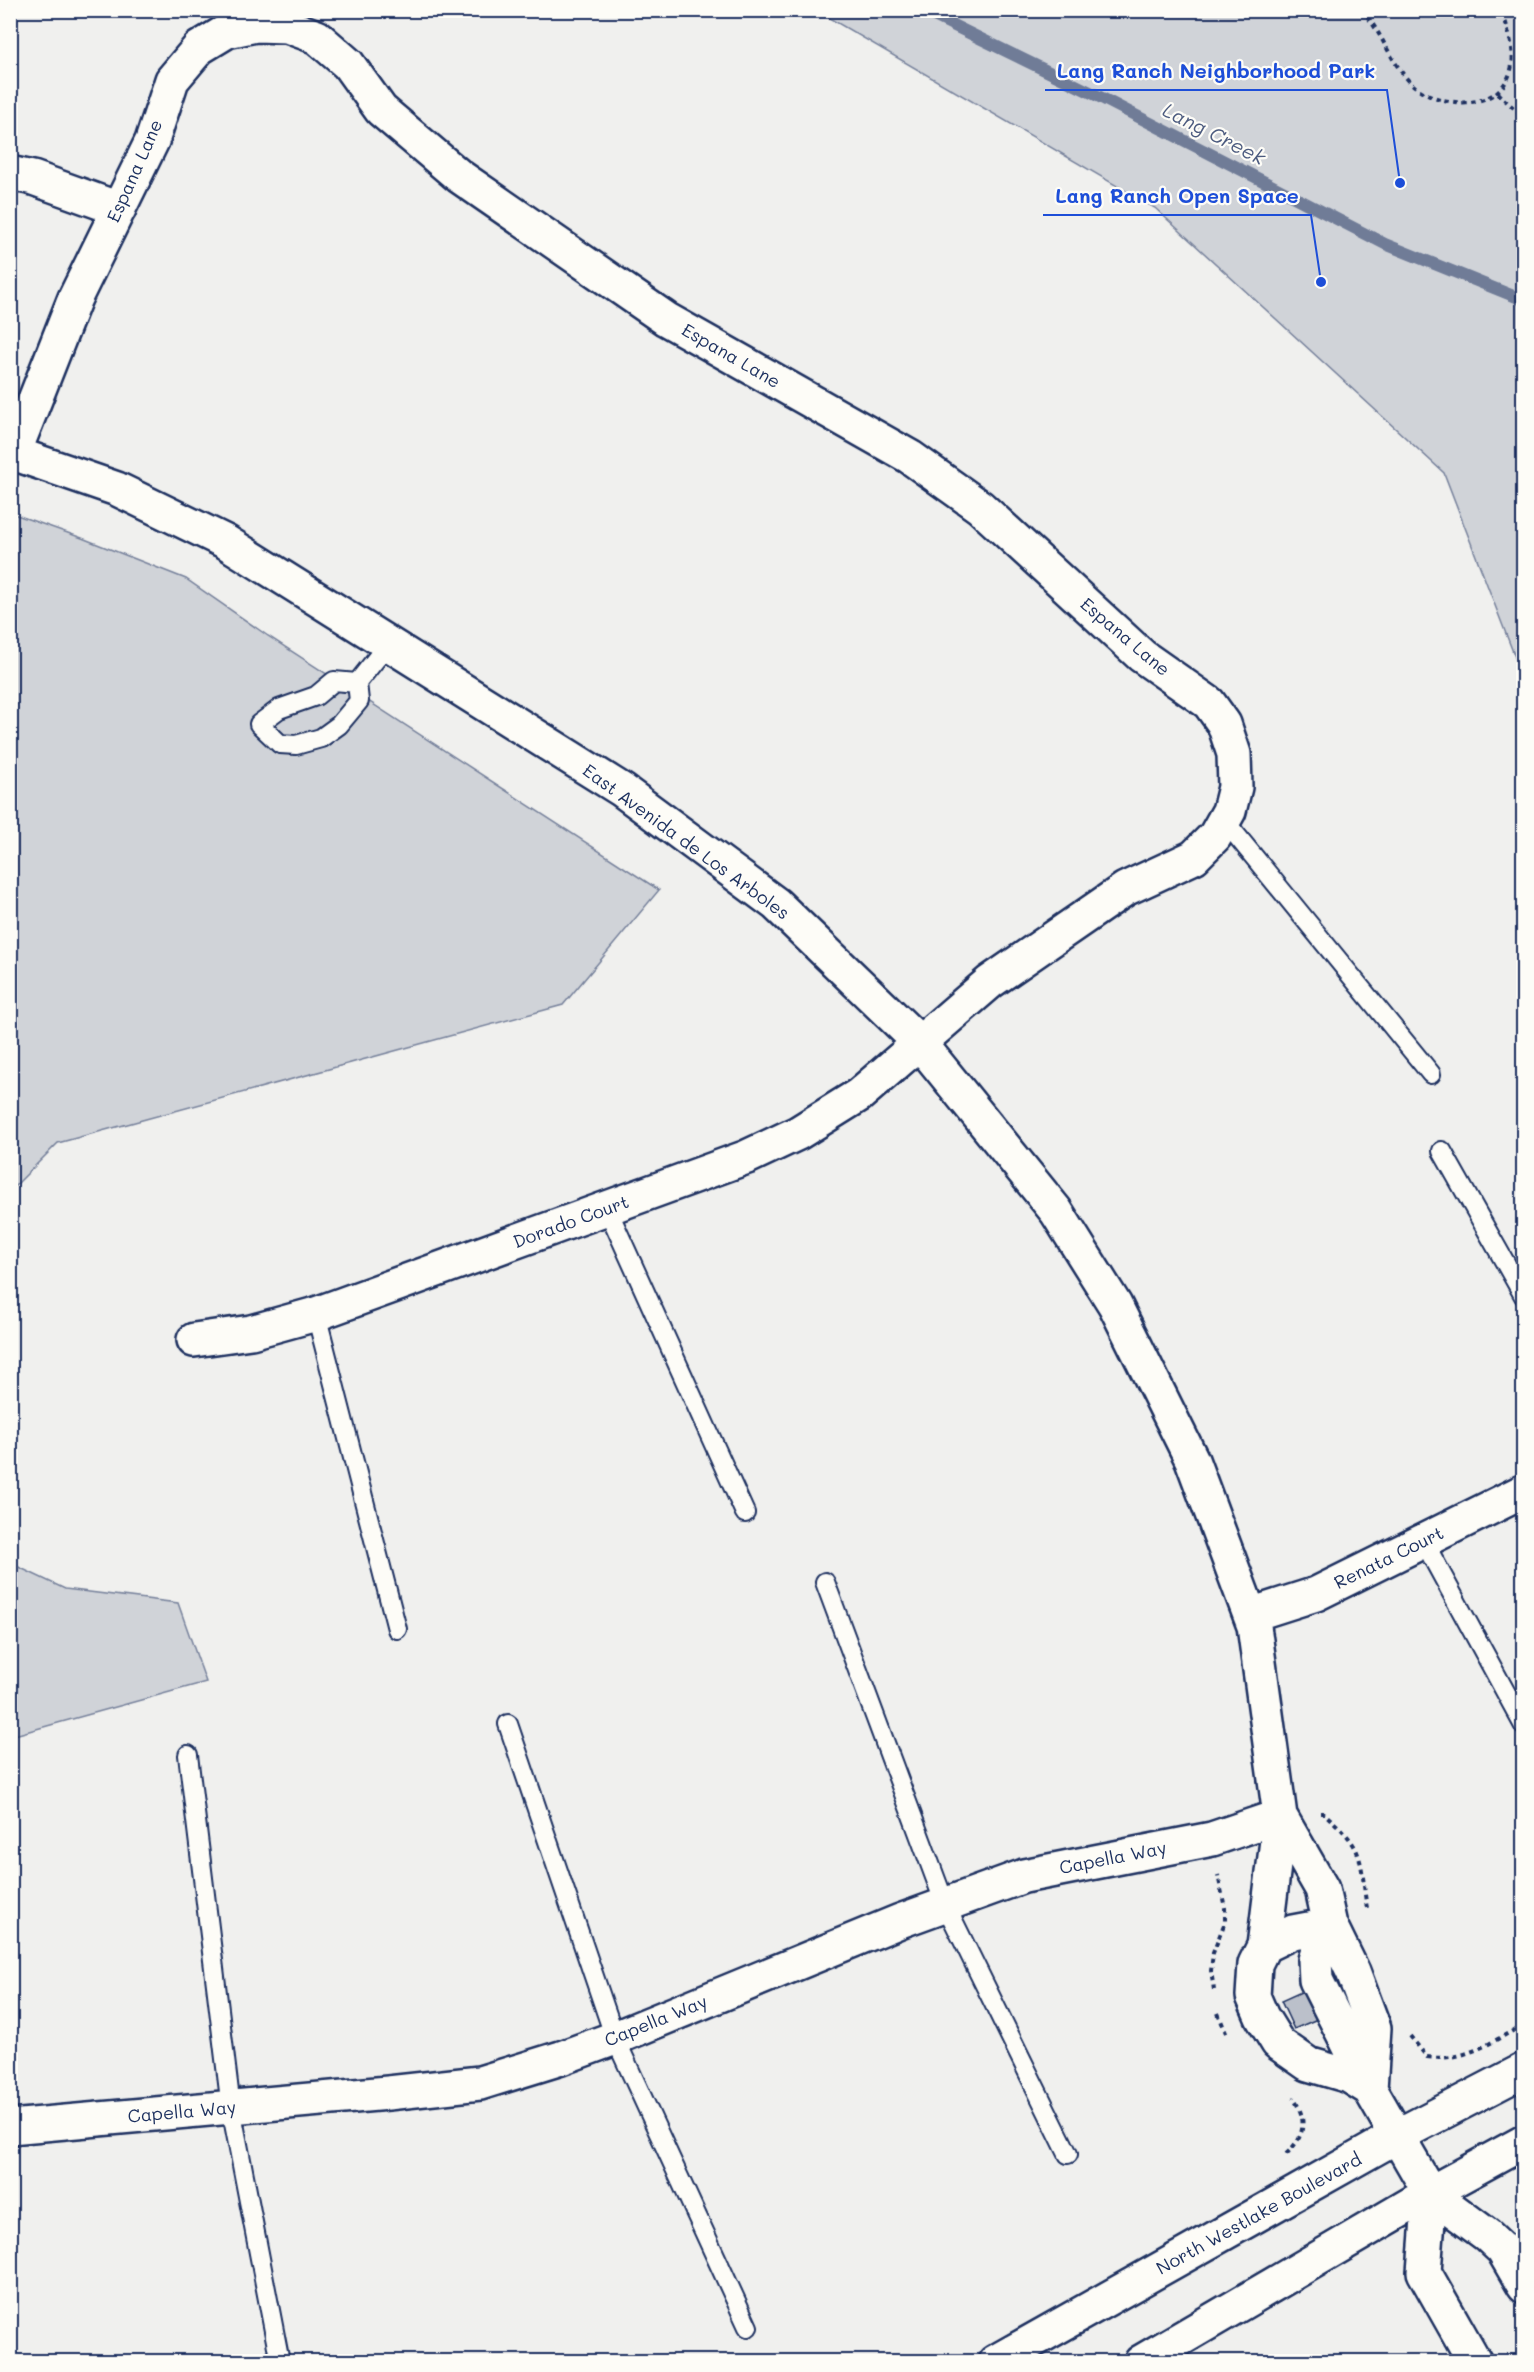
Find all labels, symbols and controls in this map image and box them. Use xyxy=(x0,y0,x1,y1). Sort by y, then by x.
callout: Lang Ranch Neighborhood Park xyxy=(1045,52,1387,90)
text: Lang Ranch Neighborhood Park xyxy=(1057,57,1375,83)
water label: Lang Creek xyxy=(1159,96,1270,170)
street label: Espana Lane xyxy=(101,115,167,226)
callout: Lang Ranch Open Space xyxy=(1043,177,1311,215)
text: Lang Ranch Open Space xyxy=(1055,182,1299,208)
street label: Espana Lane xyxy=(678,317,785,393)
street label: Espana Lane xyxy=(1076,592,1176,681)
street label: East Avenida de Los Arboles xyxy=(578,758,795,924)
street label: Dorado Court xyxy=(509,1189,632,1253)
street label: Renata Court xyxy=(1330,1520,1447,1594)
street label: Capella Way xyxy=(1057,1835,1168,1879)
street label: Capella Way xyxy=(601,1989,711,2052)
street label: Capella Way xyxy=(127,2094,237,2128)
street label: North Westlake Boulevard xyxy=(1152,2147,1365,2280)

